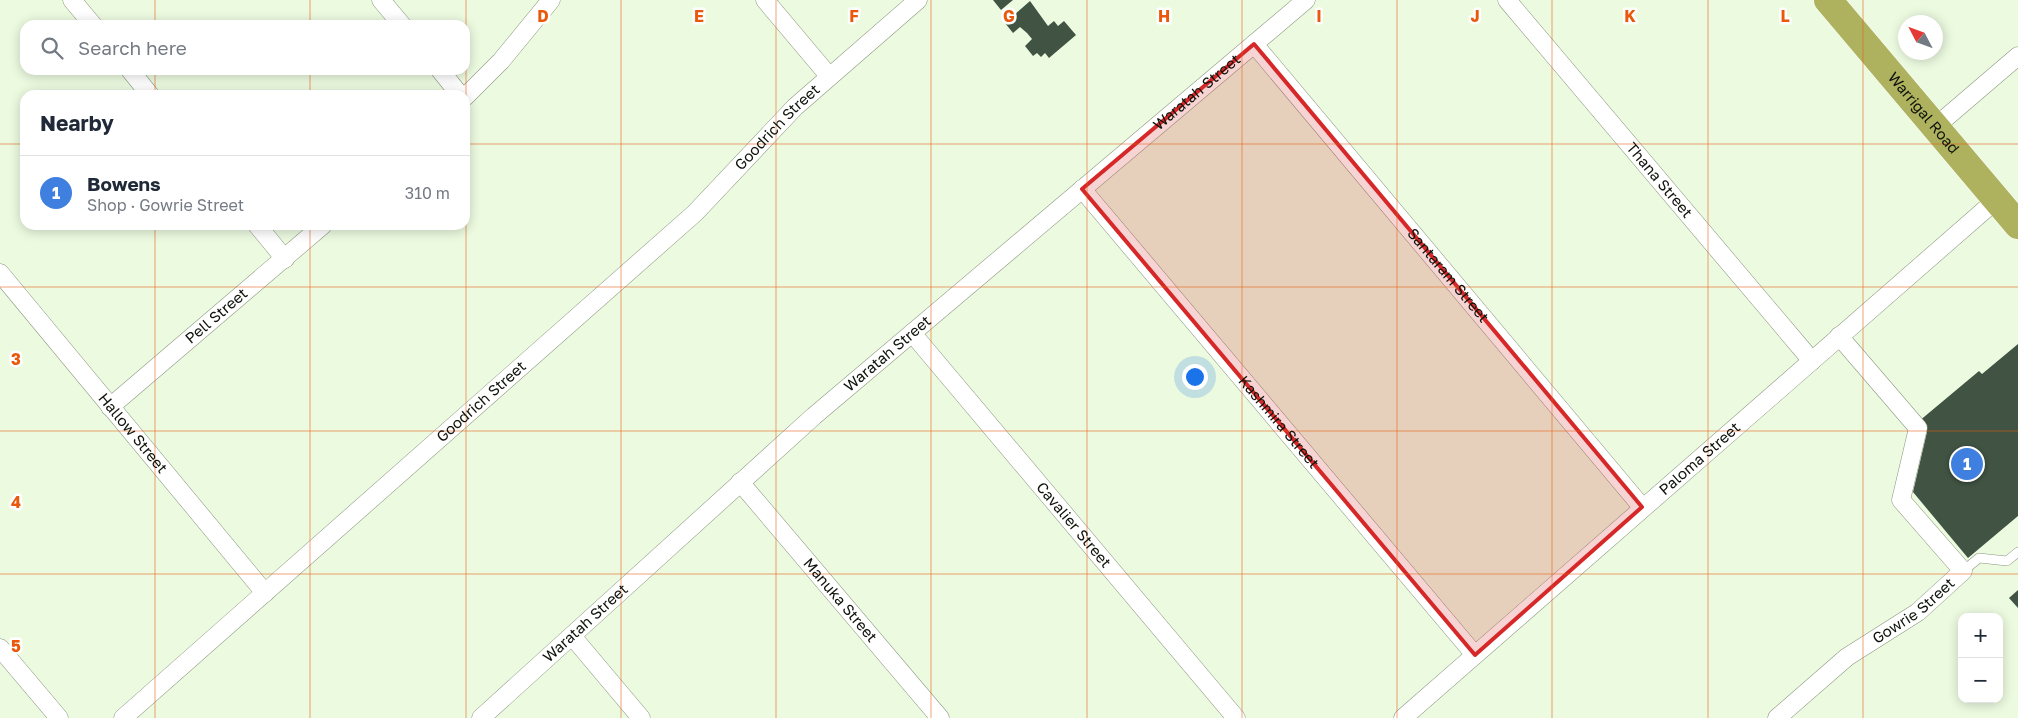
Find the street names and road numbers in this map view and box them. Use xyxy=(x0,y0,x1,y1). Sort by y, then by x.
street label: Waratah Street xyxy=(1149,50,1243,133)
street label: Warrigal Road xyxy=(1885,68,1964,157)
street label: Goodrich Street xyxy=(730,80,823,173)
street label: Thana Street xyxy=(1623,138,1697,221)
street label: Santaram Street xyxy=(1404,224,1493,326)
street label: Pell Street xyxy=(181,284,251,347)
street label: Waratah Street xyxy=(840,311,934,395)
street label: Goodrich Street xyxy=(432,357,529,445)
street label: Kashmira Street xyxy=(1235,372,1324,471)
street label: Hallow Street xyxy=(95,389,172,476)
street label: Paloma Street xyxy=(1655,418,1743,498)
street label: Cavalier Street xyxy=(1033,478,1116,571)
street label: Manuka Street xyxy=(800,554,882,645)
street label: Gowrie Street xyxy=(1869,573,1958,647)
street label: Waratah Street xyxy=(539,579,631,666)

